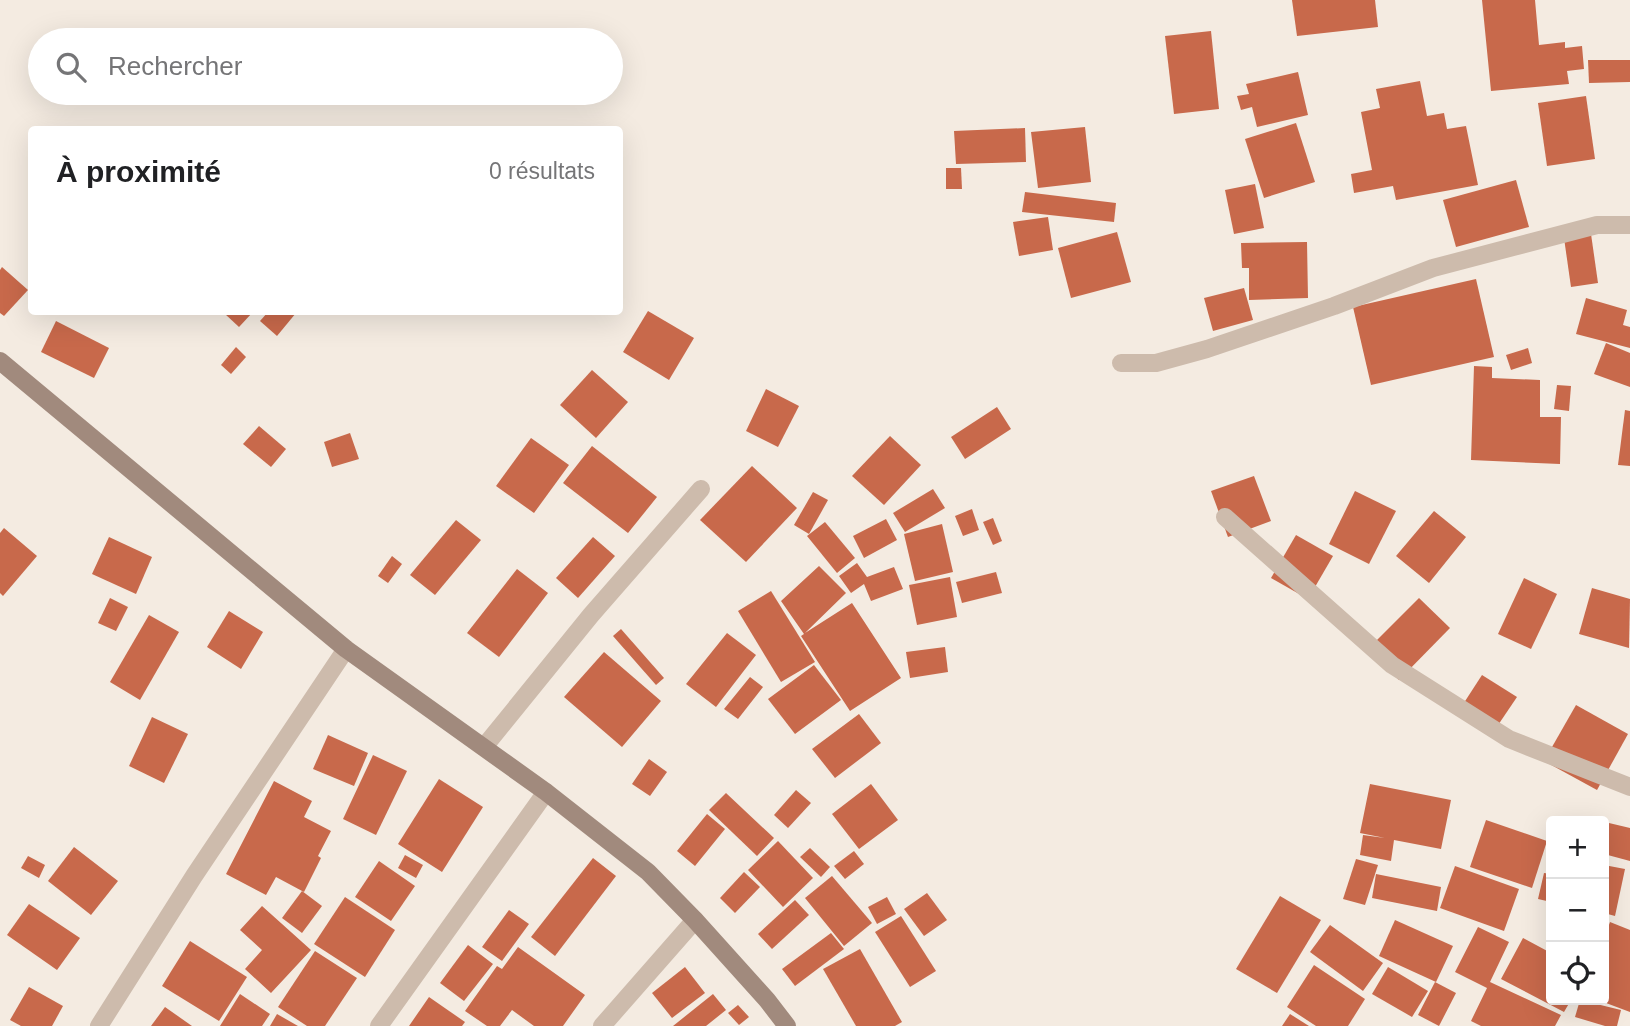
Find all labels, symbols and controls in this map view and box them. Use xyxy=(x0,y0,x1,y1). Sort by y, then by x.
search box xyxy=(28,28,623,105)
icon: search xyxy=(52,48,90,86)
text: Rechercher xyxy=(108,51,242,81)
text: À proximité xyxy=(56,155,221,188)
text: 0 résultats xyxy=(489,158,595,184)
map controls xyxy=(1546,816,1609,1005)
button: + xyxy=(1546,816,1609,879)
button: − xyxy=(1546,879,1609,942)
button: locate xyxy=(1546,942,1609,1005)

